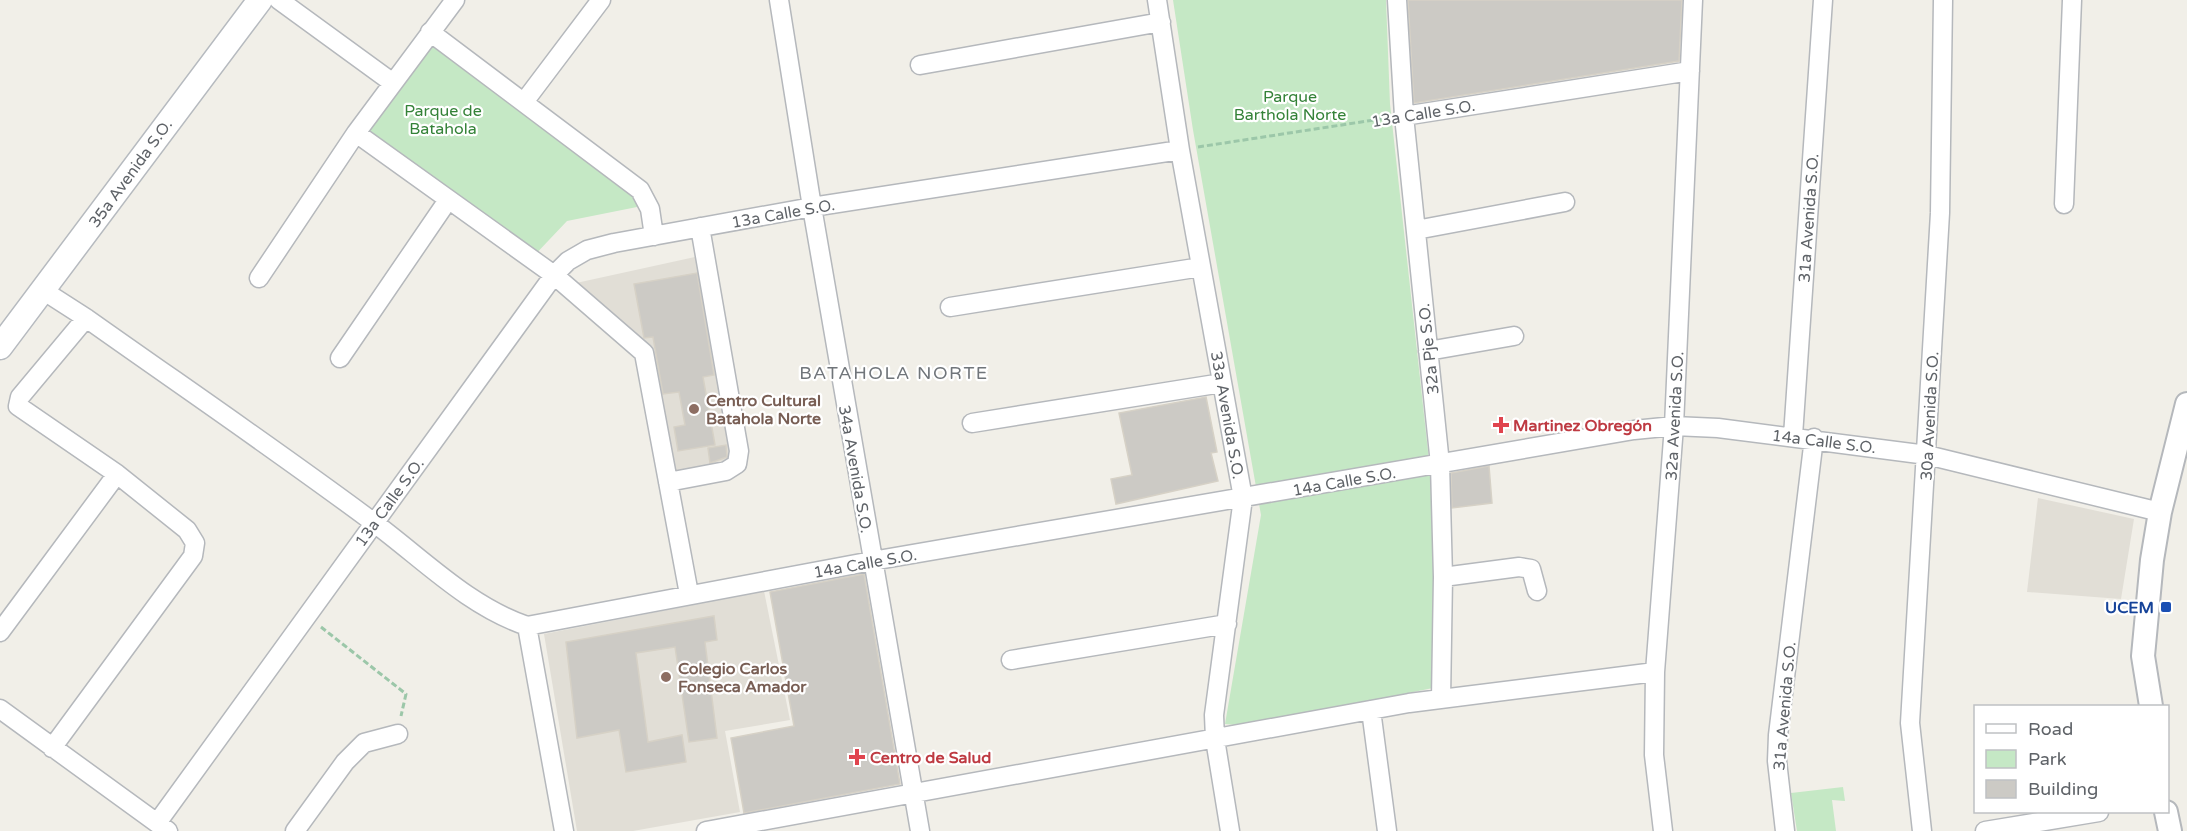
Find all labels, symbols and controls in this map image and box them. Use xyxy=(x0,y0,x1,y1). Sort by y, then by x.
park label: Parque Barthola Norte xyxy=(1234,87,1346,125)
street label: 13a Calle S.O. xyxy=(1370,96,1477,132)
park label: Parque de Batahola xyxy=(404,101,482,139)
street label: 35a Avenida S.O. xyxy=(85,115,177,232)
street label: 31a Avenida S.O. xyxy=(1795,153,1823,283)
street label: 13a Calle S.O. xyxy=(730,195,837,233)
street label: 32a Pje S.O. xyxy=(1414,302,1444,395)
street label: 33a Avenida S.O. xyxy=(1206,350,1248,481)
street label: 32a Avenida S.O. xyxy=(1662,351,1688,481)
street label: 30a Avenida S.O. xyxy=(1917,351,1943,481)
district label: BATAHOLA NORTE xyxy=(799,362,989,384)
place label: Centro Cultural Batahola Norte xyxy=(706,391,821,429)
marker: Centro Cultural Batahola Norte xyxy=(687,402,701,416)
street label: 34a Avenida S.O. xyxy=(834,404,876,535)
place label: Martinez Obregón xyxy=(1513,416,1652,436)
marker: Martinez Obregón xyxy=(1494,418,1508,432)
street label: 14a Calle S.O. xyxy=(1771,426,1877,458)
street label: 13a Calle S.O. xyxy=(351,454,429,551)
street label: 14a Calle S.O. xyxy=(1291,463,1398,501)
street label: 14a Calle S.O. xyxy=(812,545,919,583)
place label: UCEM xyxy=(2105,598,2154,618)
marker: UCEM xyxy=(2159,600,2173,614)
street label: 31a Avenida S.O. xyxy=(1769,641,1801,771)
place label: Colegio Carlos Fonseca Amador xyxy=(678,659,807,697)
marker: Colegio Carlos Fonseca Amador xyxy=(659,670,673,684)
legend xyxy=(1974,705,2169,813)
text: Road xyxy=(2028,718,2073,740)
marker: Centro de Salud xyxy=(848,748,866,766)
place label: Centro de Salud xyxy=(870,748,991,768)
text: Park xyxy=(2028,748,2067,770)
text: Building xyxy=(2028,778,2098,800)

